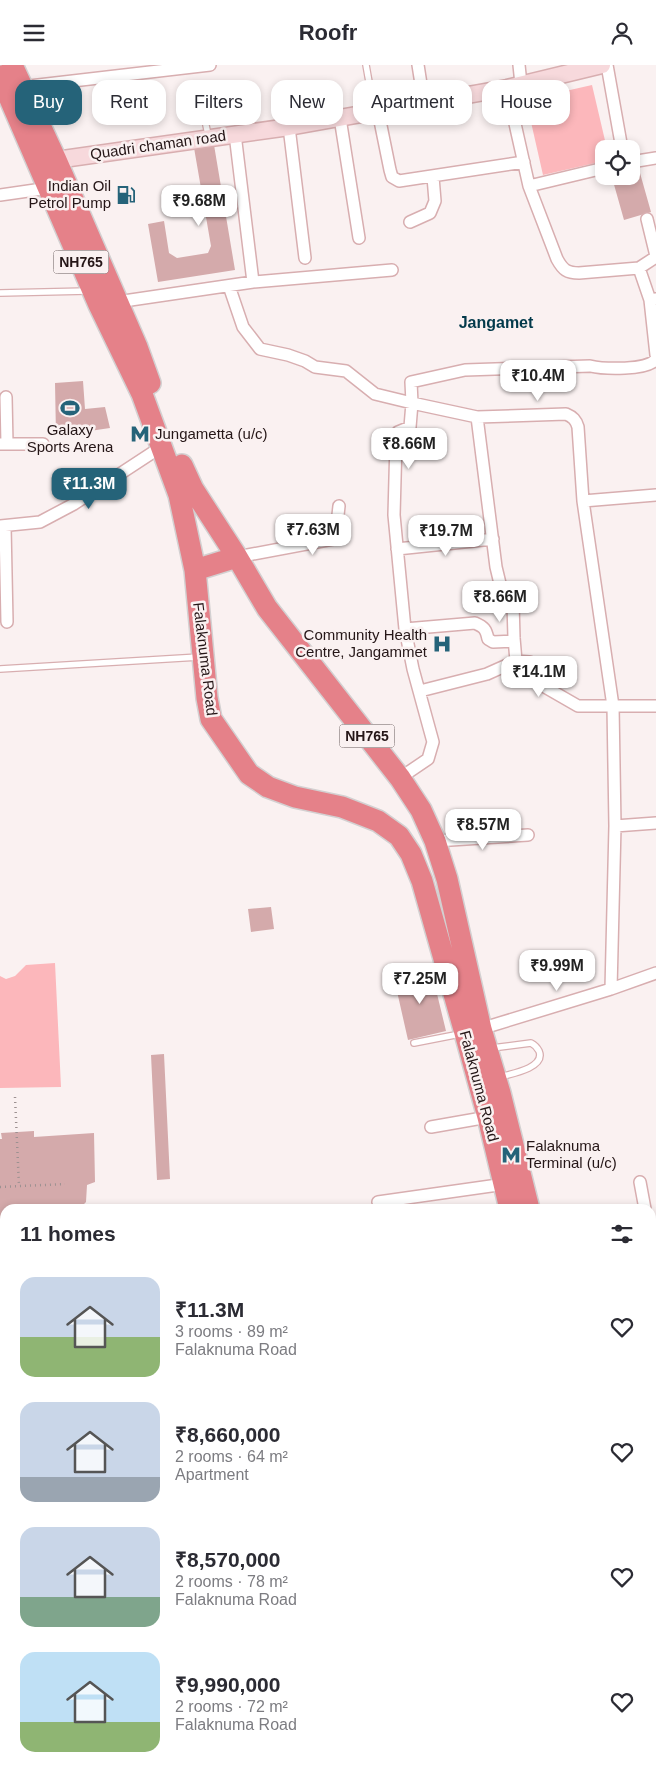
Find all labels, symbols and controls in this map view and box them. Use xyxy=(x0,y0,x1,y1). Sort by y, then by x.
icon: menu xyxy=(20,19,48,47)
icon: person xyxy=(608,19,636,47)
text: Roofr xyxy=(299,20,357,45)
chip: Buy xyxy=(15,80,82,125)
chip: Rent xyxy=(92,80,166,125)
chip: Filters xyxy=(176,80,261,125)
chip: New xyxy=(271,80,343,125)
chip: Apartment xyxy=(353,80,472,125)
chip: House xyxy=(482,80,570,125)
street label: Quadri chaman road xyxy=(89,127,227,162)
map controls xyxy=(595,140,640,185)
button: locate xyxy=(595,140,640,185)
place label: Indian Oil Petrol Pump xyxy=(28,177,111,211)
fuel station icon: Indian Oil Petrol Pump xyxy=(115,184,137,206)
pin: ₹9.68M xyxy=(158,185,240,227)
text: ₹9.68M xyxy=(172,192,226,209)
road number: NH765 xyxy=(54,251,108,273)
district label: Jangamet xyxy=(459,314,534,331)
pin: ₹10.4M xyxy=(497,359,579,402)
text: ₹10.4M xyxy=(511,367,565,384)
sports icon: Galaxy Sports Arena xyxy=(59,397,81,419)
place label: Galaxy Sports Arena xyxy=(27,421,114,455)
metro station icon: Jungametta (u/c) xyxy=(129,423,151,445)
place label: Jungametta (u/c) xyxy=(155,425,268,442)
pin: ₹8.66M xyxy=(368,427,450,470)
text: ₹8.66M xyxy=(382,435,436,452)
pin: ₹11.3M xyxy=(48,467,130,510)
text: ₹11.3M xyxy=(63,475,115,492)
pin: ₹7.63M xyxy=(272,513,354,556)
pin: ₹19.7M xyxy=(405,515,487,557)
text: ₹7.63M xyxy=(286,521,340,538)
text: ₹19.7M xyxy=(419,522,473,539)
pin: ₹8.66M xyxy=(459,581,541,623)
text: ₹8.66M xyxy=(473,588,527,605)
street label: Falaknuma Road xyxy=(190,601,221,717)
place label: Community Health Centre, Jangammet xyxy=(295,626,428,660)
hospital icon: Community Health Centre, Jangammet xyxy=(431,633,453,655)
pin: ₹14.1M xyxy=(498,655,580,698)
text: ₹14.1M xyxy=(512,663,566,680)
road number: NH765 xyxy=(340,724,394,747)
pin: ₹8.57M xyxy=(442,809,524,851)
text: ₹8.57M xyxy=(456,816,510,833)
pin: ₹9.99M xyxy=(516,949,598,992)
text: ₹9.99M xyxy=(530,957,584,974)
pin: ₹7.25M xyxy=(379,963,461,1005)
text: ₹7.25M xyxy=(393,970,447,987)
street label: Falaknuma Road xyxy=(456,1028,502,1143)
place label: Falaknuma Terminal (u/c) xyxy=(526,1137,617,1171)
metro station icon: Falaknuma Terminal (u/c) xyxy=(500,1144,522,1166)
icon: filters xyxy=(608,1220,636,1248)
text: 11 homes xyxy=(20,1222,116,1245)
icon: home xyxy=(60,1297,120,1357)
text: ₹11.3M xyxy=(175,1298,244,1321)
icon: heart xyxy=(608,1313,636,1341)
text: 3 rooms · 89 m² xyxy=(175,1323,288,1340)
text: Falaknuma Road xyxy=(175,1341,297,1358)
icon: home xyxy=(60,1422,120,1482)
text: ₹8,660,000 xyxy=(175,1423,280,1446)
icon: heart xyxy=(608,1438,636,1466)
text: 2 rooms · 64 m² xyxy=(175,1448,288,1465)
text: Apartment xyxy=(175,1466,249,1483)
icon: home xyxy=(60,1547,120,1607)
text: ₹8,570,000 xyxy=(175,1548,280,1571)
icon: heart xyxy=(608,1563,636,1591)
text: 2 rooms · 78 m² xyxy=(175,1573,288,1590)
text: Falaknuma Road xyxy=(175,1591,297,1608)
icon: home xyxy=(60,1672,120,1732)
text: ₹9,990,000 xyxy=(175,1673,280,1696)
icon: heart xyxy=(608,1688,636,1716)
text: 2 rooms · 72 m² xyxy=(175,1698,288,1715)
text: Falaknuma Road xyxy=(175,1716,297,1733)

